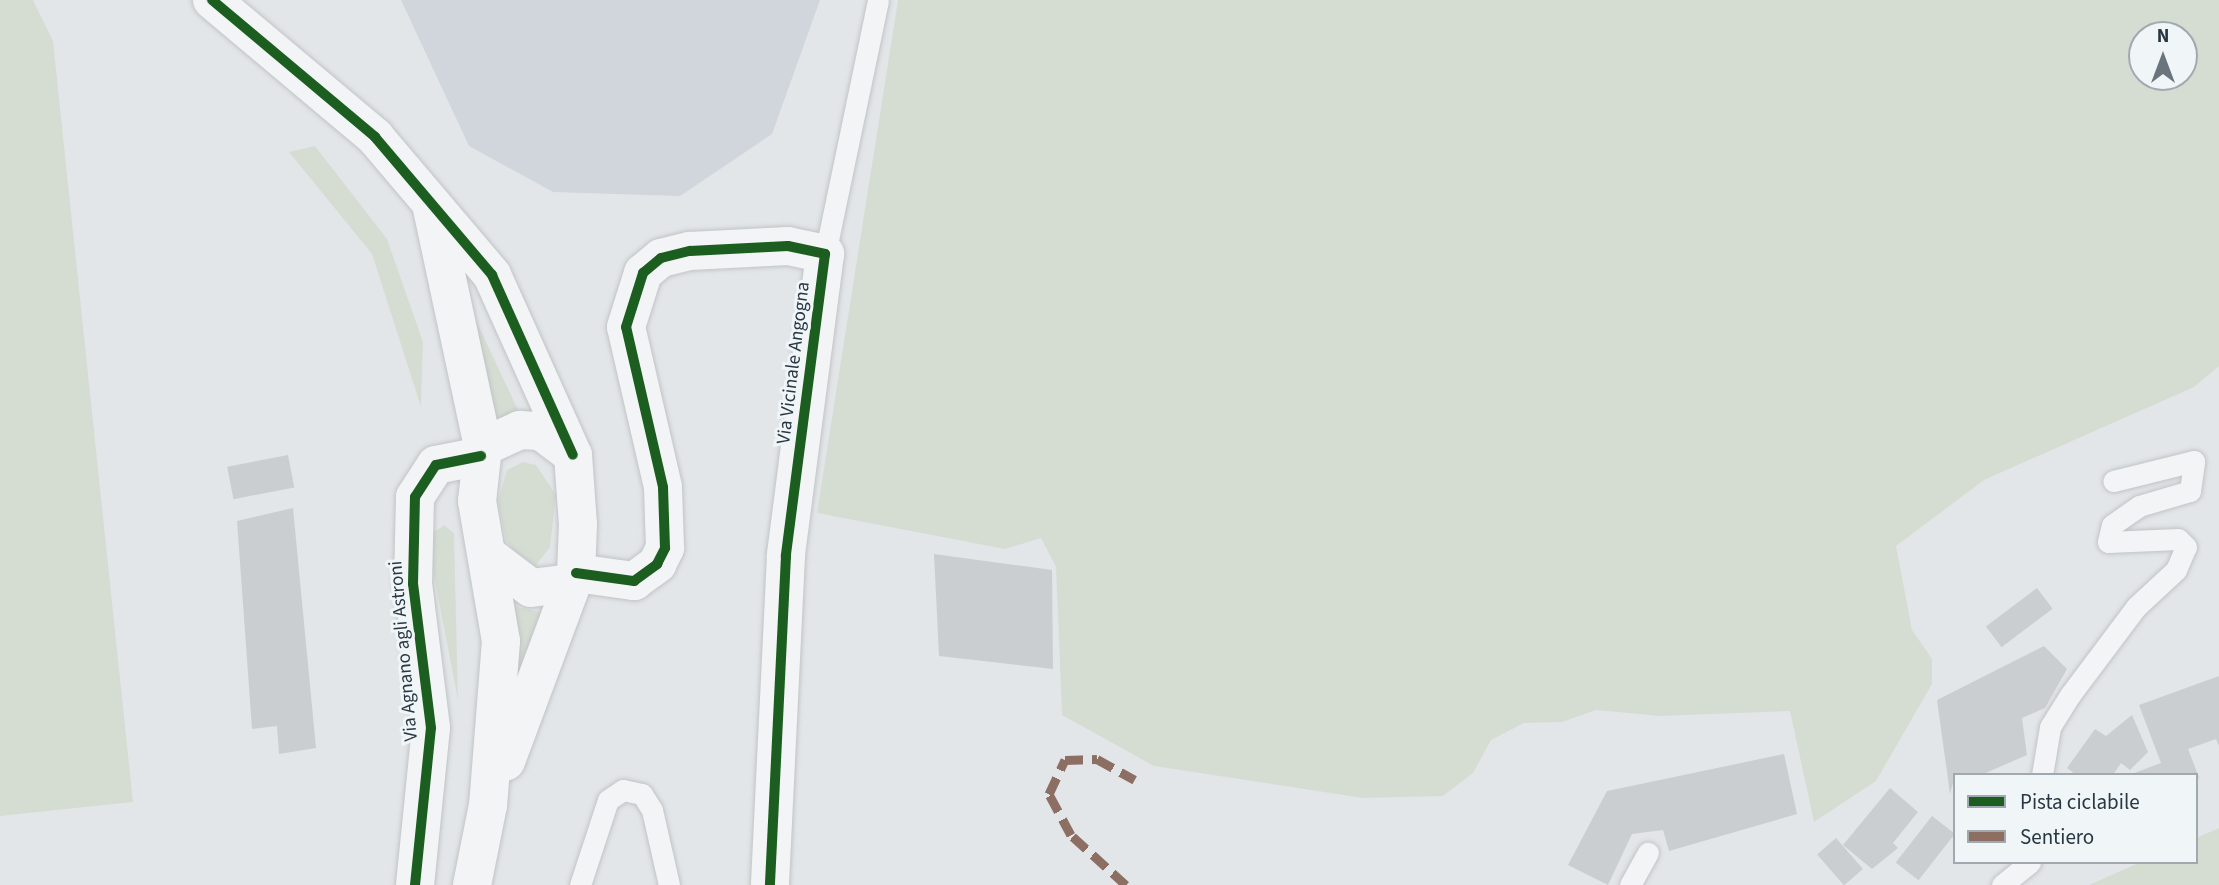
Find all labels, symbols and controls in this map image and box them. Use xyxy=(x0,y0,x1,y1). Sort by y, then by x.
north arrow xyxy=(2128,21,2198,91)
text: N xyxy=(2157,23,2169,50)
street label: Via Vicinale Angogna xyxy=(773,280,815,446)
street label: Via Agnano agli Astroni xyxy=(385,560,423,742)
legend xyxy=(1953,773,2198,864)
text: Pista ciclabile xyxy=(2020,787,2140,817)
text: Sentiero xyxy=(2020,822,2094,852)

